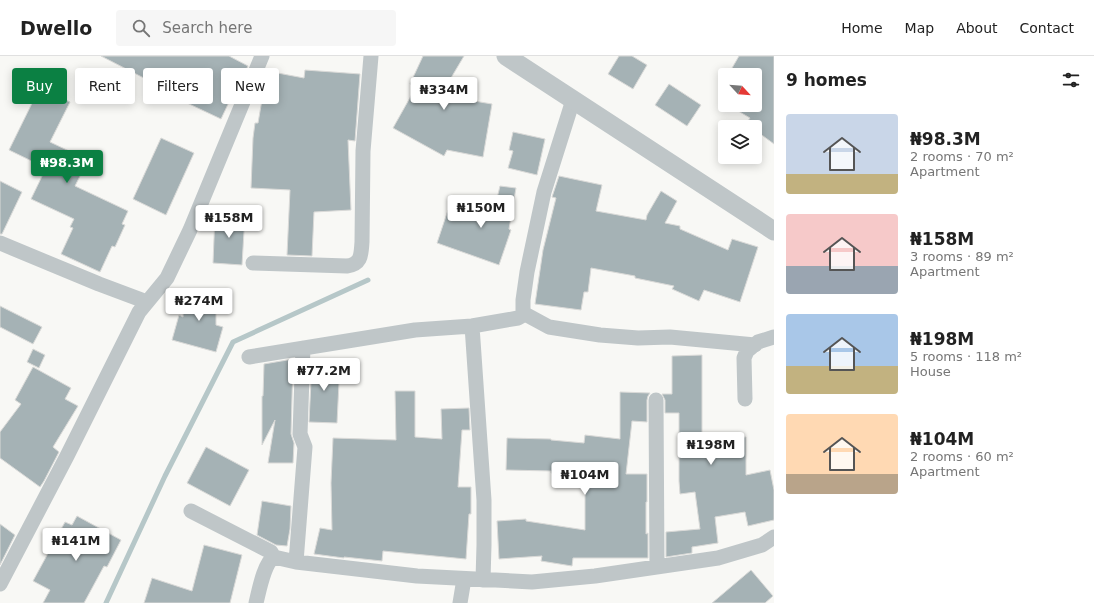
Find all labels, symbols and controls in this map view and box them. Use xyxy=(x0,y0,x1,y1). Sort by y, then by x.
search box xyxy=(116,10,396,46)
text: Dwello xyxy=(20,17,92,39)
icon: search xyxy=(130,17,152,39)
text: Search here xyxy=(162,19,252,37)
text: Home xyxy=(841,20,883,36)
text: Map xyxy=(905,20,934,36)
text: About xyxy=(956,20,998,36)
text: Contact xyxy=(1020,20,1074,36)
chip: Buy xyxy=(12,68,67,104)
chip: Rent xyxy=(75,68,135,104)
chip: Filters xyxy=(143,68,213,104)
chip: New xyxy=(221,68,279,104)
north arrow xyxy=(718,68,762,112)
map controls xyxy=(718,68,762,164)
icon: filters xyxy=(1060,69,1082,91)
text: 9 homes xyxy=(786,70,867,90)
pin: ₦334M xyxy=(416,77,472,111)
text: ₦334M xyxy=(419,82,469,97)
button: layers xyxy=(718,120,762,164)
text: ₦98.3M xyxy=(910,129,981,149)
icon: home xyxy=(818,130,866,178)
text: 2 rooms · 70 m² xyxy=(910,149,1014,164)
pin: ₦98.3M xyxy=(34,150,100,184)
text: ₦98.3M xyxy=(40,155,94,170)
text: Apartment xyxy=(910,164,980,179)
pin: ₦150M xyxy=(453,195,509,229)
text: ₦150M xyxy=(456,200,506,215)
pin: ₦158M xyxy=(201,205,257,239)
text: ₦158M xyxy=(204,210,254,225)
text: ₦158M xyxy=(910,229,974,249)
icon: home xyxy=(818,230,866,278)
text: 3 rooms · 89 m² xyxy=(910,249,1014,264)
text: Apartment xyxy=(910,264,980,279)
pin: ₦274M xyxy=(171,288,227,322)
text: ₦274M xyxy=(174,293,224,308)
text: ₦198M xyxy=(910,329,974,349)
icon: home xyxy=(818,330,866,378)
text: 5 rooms · 118 m² xyxy=(910,349,1022,364)
pin: ₦77.2M xyxy=(291,358,357,392)
text: ₦77.2M xyxy=(297,363,351,378)
text: House xyxy=(910,364,951,379)
text: ₦104M xyxy=(910,429,974,449)
icon: home xyxy=(818,430,866,478)
pin: ₦198M xyxy=(683,432,739,466)
text: ₦198M xyxy=(686,437,736,452)
text: 2 rooms · 60 m² xyxy=(910,449,1014,464)
pin: ₦104M xyxy=(557,462,613,496)
text: Apartment xyxy=(910,464,980,479)
text: ₦104M xyxy=(560,467,610,482)
pin: ₦141M xyxy=(48,528,104,562)
text: ₦141M xyxy=(51,533,101,548)

